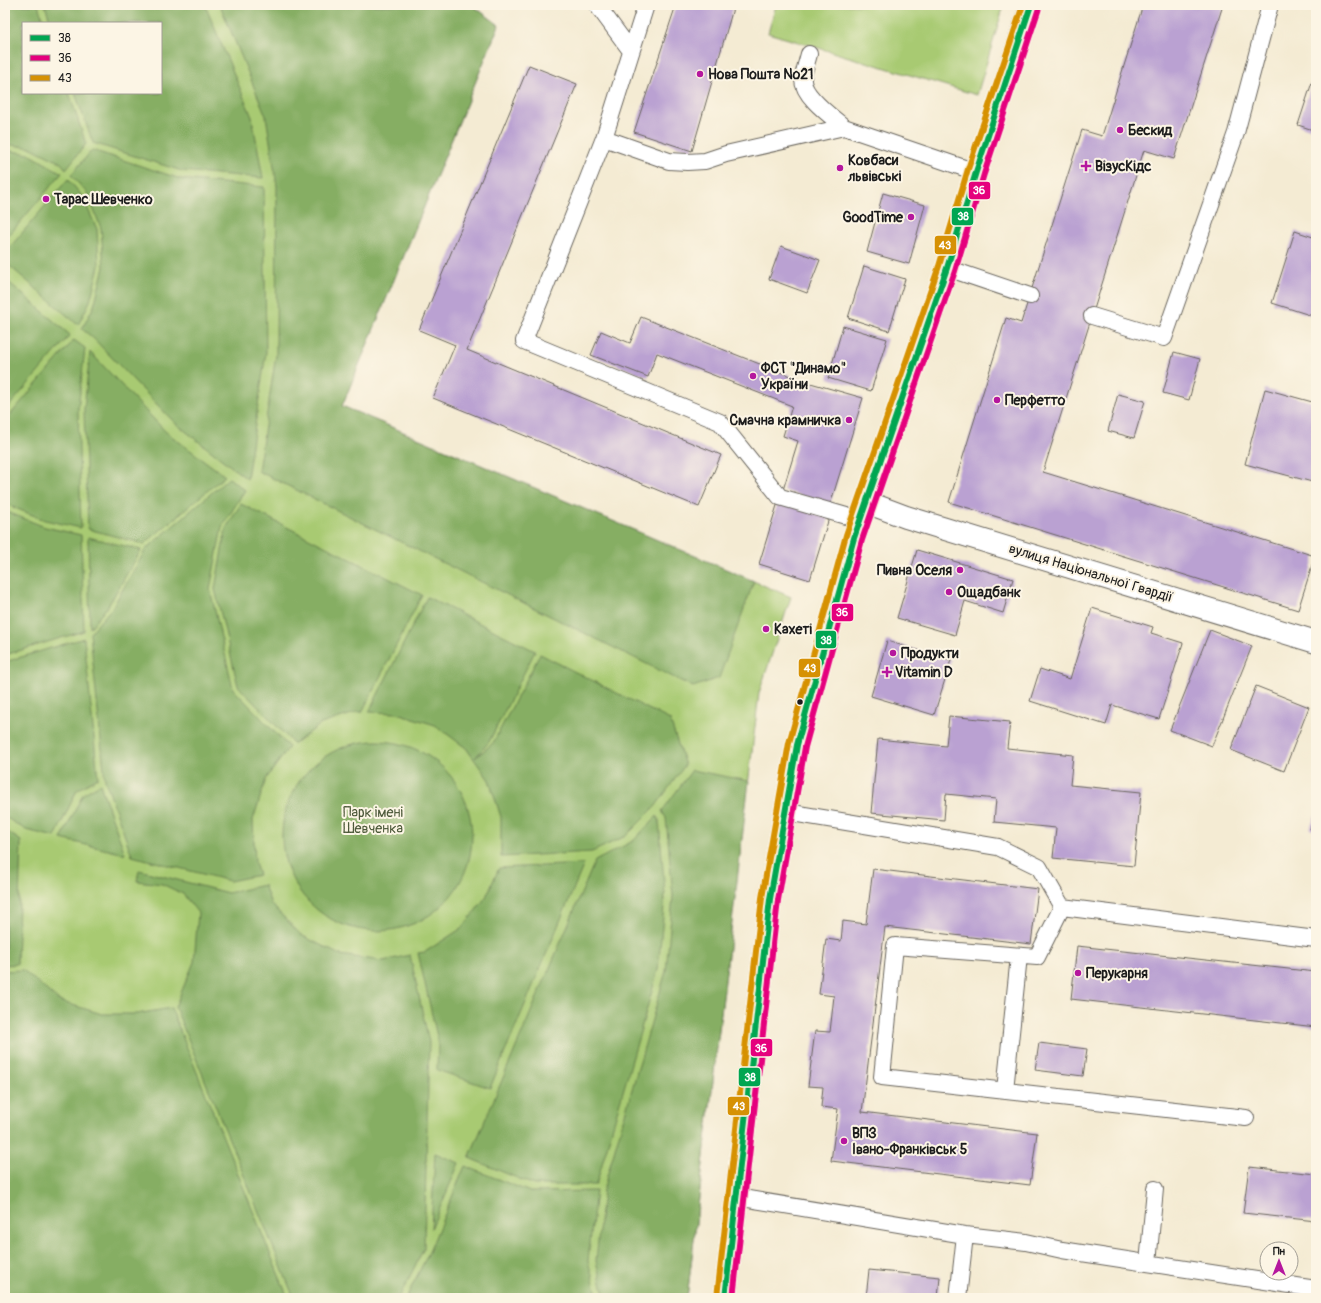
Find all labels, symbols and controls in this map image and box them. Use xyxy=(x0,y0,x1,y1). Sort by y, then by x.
legend xyxy=(22,22,162,94)
text: 38 xyxy=(58,31,71,46)
text: 36 xyxy=(58,51,72,66)
place label: Нова Пошта №21 xyxy=(708,66,814,83)
marker: Нова Пошта №21 xyxy=(695,69,705,79)
text: 43 xyxy=(58,71,72,86)
place label: Бескид xyxy=(1128,122,1173,139)
marker: Бескид xyxy=(1115,125,1125,135)
place label: Ковбаси львівські xyxy=(847,152,902,185)
place label: ВізусКідс xyxy=(1095,158,1151,175)
marker: ВізусКідс xyxy=(1080,160,1092,172)
marker: Ковбаси львівські xyxy=(835,163,845,173)
line badge: 36 xyxy=(968,181,991,200)
text: 36 xyxy=(973,184,986,197)
place label: Тарас Шевченко xyxy=(53,191,153,208)
marker: Тарас Шевченко xyxy=(41,194,51,204)
line badge: 38 xyxy=(951,207,974,226)
place label: GoodTime xyxy=(843,209,904,226)
text: 38 xyxy=(957,210,969,223)
marker: GoodTime xyxy=(906,212,916,222)
line badge: 43 xyxy=(934,235,957,255)
text: 43 xyxy=(938,239,951,252)
place label: ФСТ "Динамо" України xyxy=(760,360,846,393)
marker: ФСТ "Динамо" України xyxy=(748,371,758,381)
place label: Перфетто xyxy=(1005,392,1066,409)
marker: Перфетто xyxy=(992,395,1002,405)
place label: Смачна крамничка xyxy=(729,412,841,429)
marker: Смачна крамничка xyxy=(844,415,854,425)
street label: вулиця Національної Гвардії xyxy=(1007,540,1175,606)
place label: Пивна Оселя xyxy=(877,562,952,579)
marker: Пивна Оселя xyxy=(955,565,965,575)
place label: Ощадбанк xyxy=(957,584,1021,601)
marker: Ощадбанк xyxy=(944,587,954,597)
line badge: 36 xyxy=(831,603,854,622)
text: 36 xyxy=(836,606,849,619)
place label: Кахеті xyxy=(774,621,812,638)
marker: Кахеті xyxy=(761,624,771,634)
line badge: 38 xyxy=(815,630,837,649)
text: 38 xyxy=(820,634,832,647)
place label: Продукти xyxy=(901,645,959,662)
marker: Продукти xyxy=(888,648,898,658)
line badge: 43 xyxy=(798,658,821,678)
text: 43 xyxy=(803,662,816,675)
place label: Vitamin D xyxy=(895,664,953,681)
marker: Vitamin D xyxy=(882,667,892,677)
unlabelled marker xyxy=(795,697,805,707)
park label: Парк імені Шевченка xyxy=(343,804,403,837)
place label: Перукарня xyxy=(1086,965,1148,982)
marker: Перукарня xyxy=(1073,968,1083,978)
line badge: 36 xyxy=(750,1038,773,1057)
text: 36 xyxy=(755,1042,768,1055)
line badge: 38 xyxy=(738,1067,761,1087)
text: 38 xyxy=(744,1071,756,1084)
line badge: 43 xyxy=(727,1096,750,1116)
text: 43 xyxy=(732,1100,745,1113)
place label: ВПЗ Івано-Франківськ 5 xyxy=(852,1125,968,1158)
marker: ВПЗ Івано-Франківськ 5 xyxy=(839,1136,849,1146)
north arrow xyxy=(1259,1241,1299,1281)
text: Пн xyxy=(1273,1245,1286,1258)

